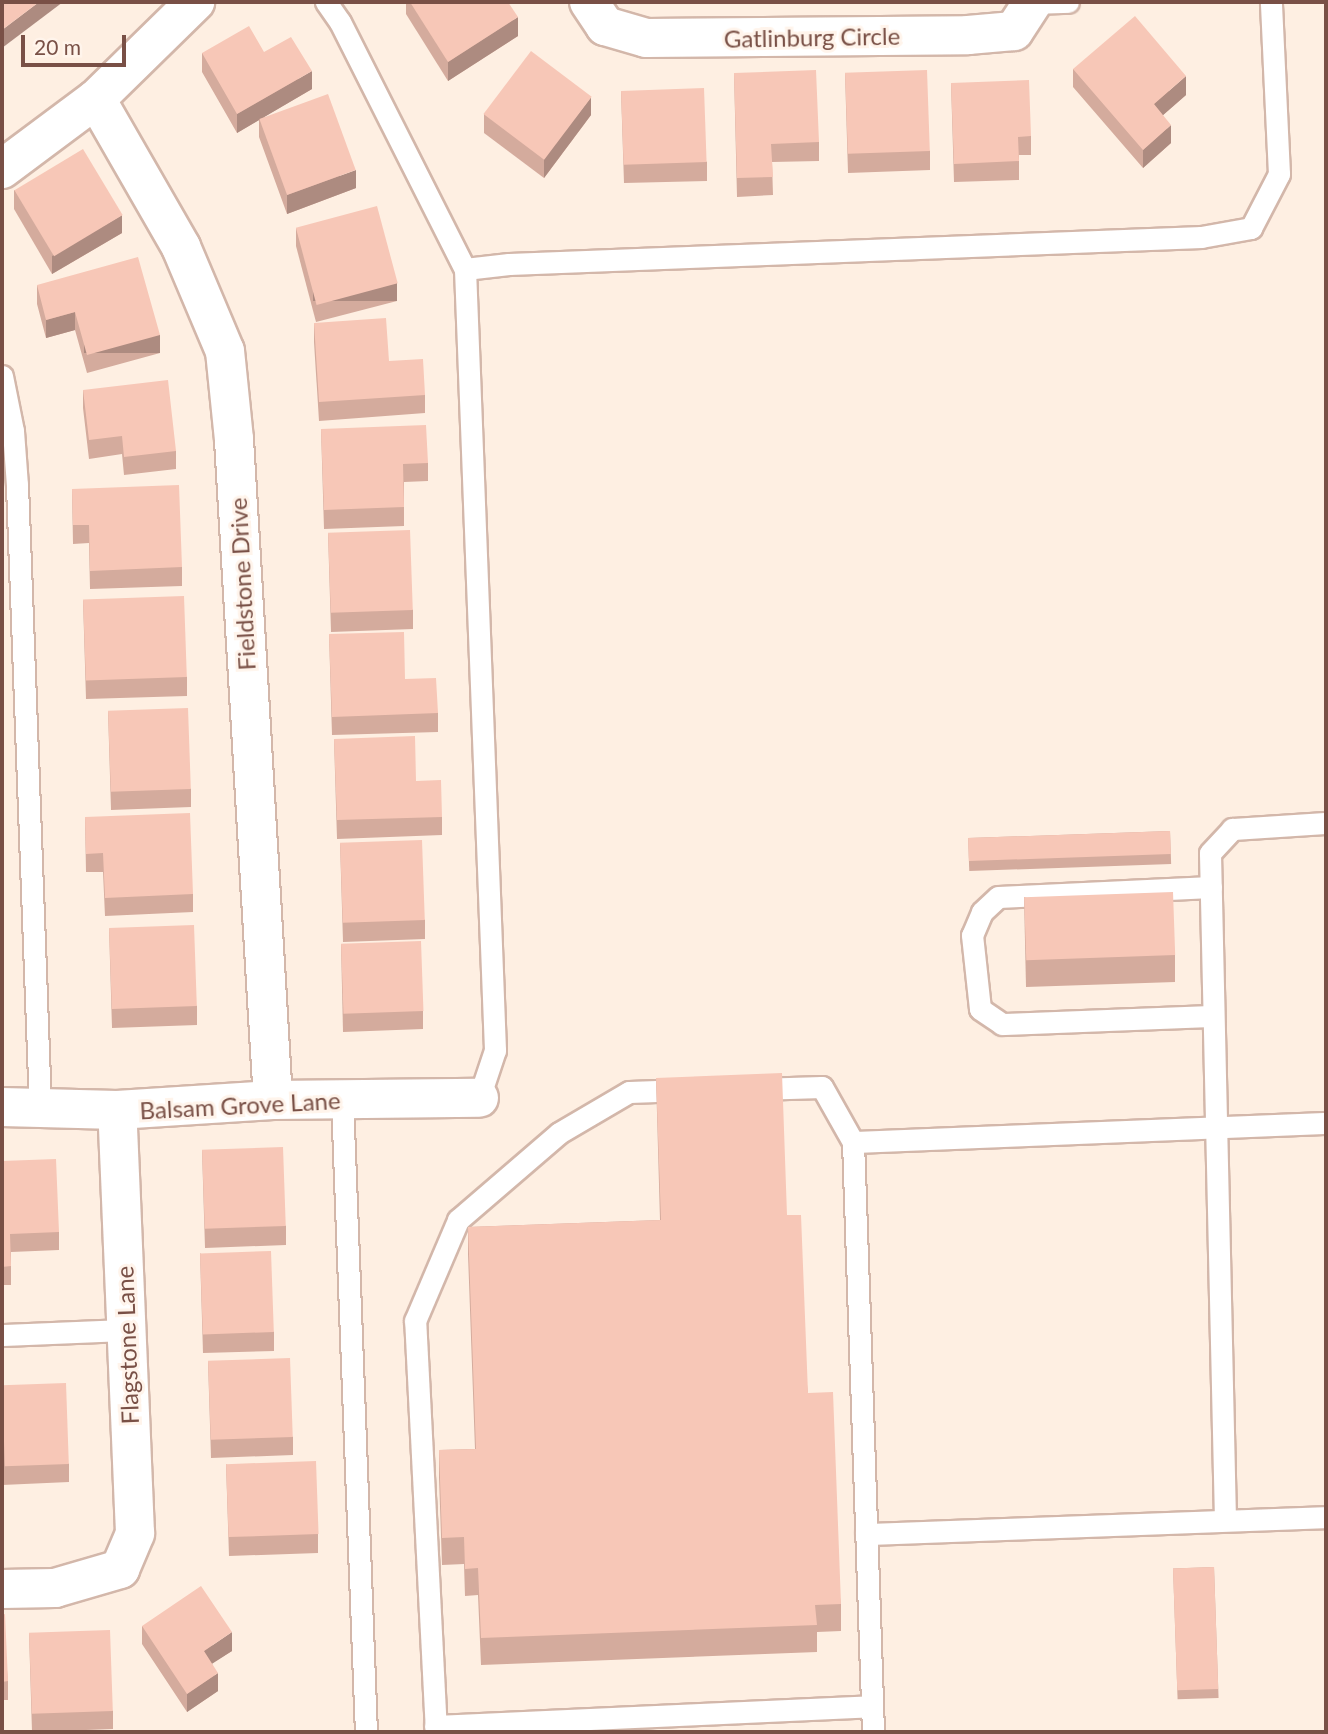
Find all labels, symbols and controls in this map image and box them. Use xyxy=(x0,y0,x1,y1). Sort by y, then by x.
scale bar xyxy=(24,21,130,65)
street label: Gatlinburg Circle xyxy=(724,21,900,53)
text: 20 m xyxy=(34,34,81,59)
street label: Fieldstone Drive xyxy=(223,497,261,671)
street label: Balsam Grove Lane xyxy=(139,1085,341,1125)
street label: Flagstone Lane xyxy=(110,1265,144,1425)

